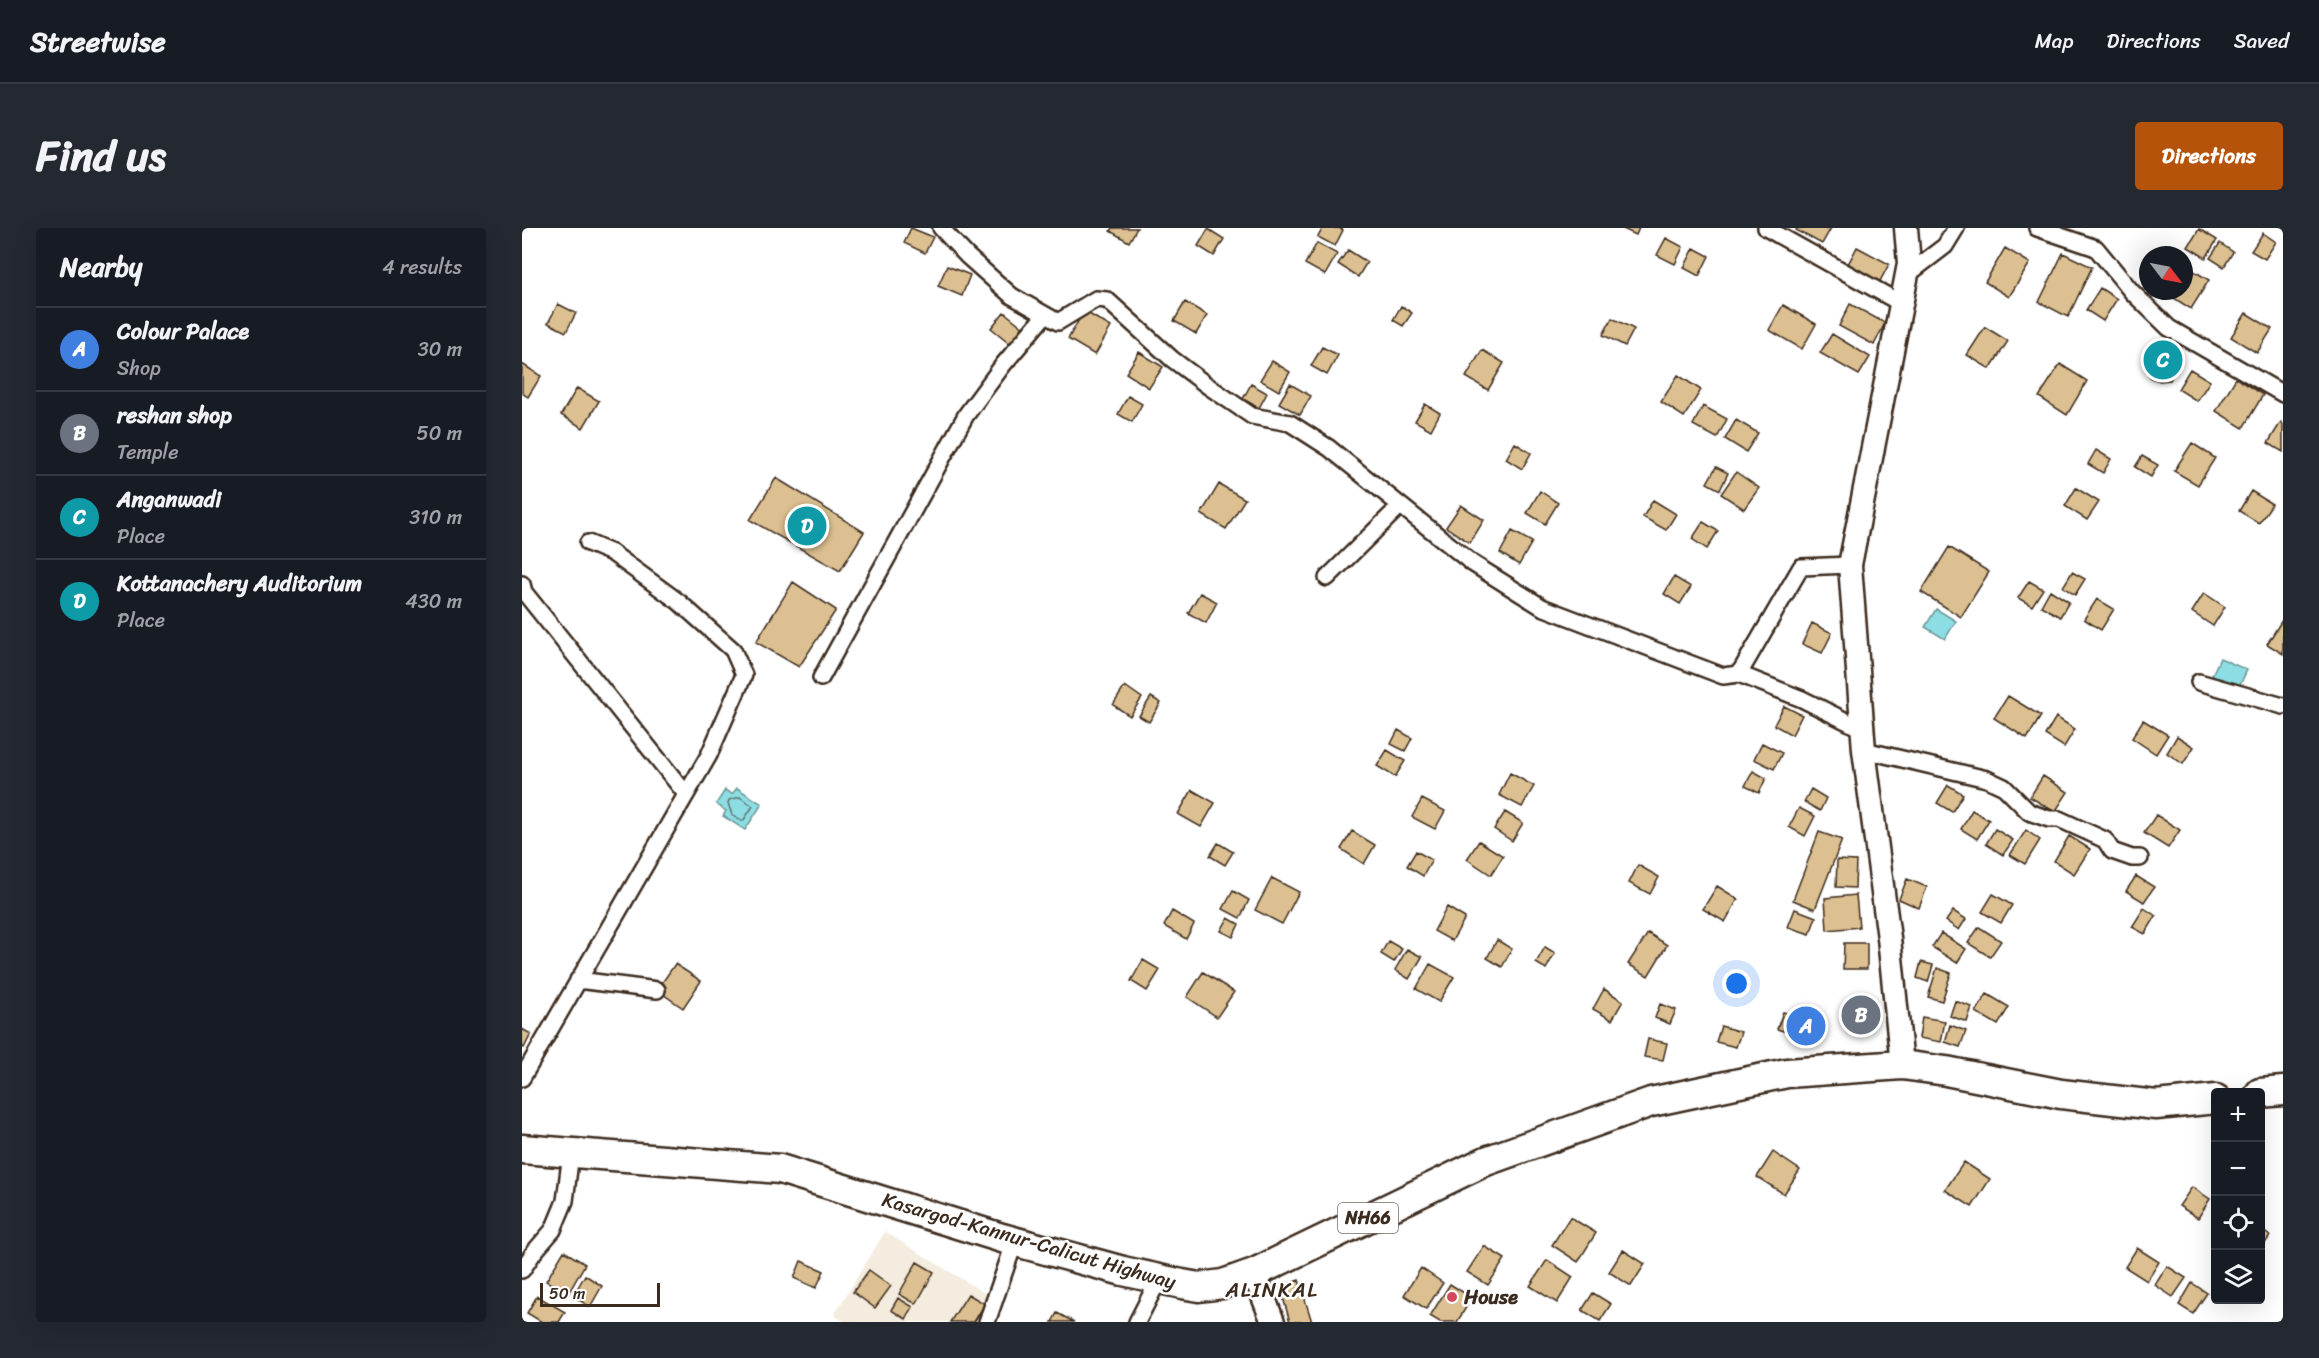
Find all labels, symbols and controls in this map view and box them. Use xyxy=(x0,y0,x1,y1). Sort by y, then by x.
text: Streetwise xyxy=(30,17,166,66)
text: Map xyxy=(2035,22,2073,60)
text: Directions xyxy=(2106,22,2201,60)
text: Saved xyxy=(2234,22,2289,60)
text: Find us xyxy=(36,119,166,193)
button: Directions xyxy=(2135,122,2283,190)
text: Nearby xyxy=(60,244,142,290)
north arrow xyxy=(2139,246,2193,300)
text: 4 results xyxy=(382,250,462,285)
text: Colour Palace xyxy=(117,312,249,351)
text: A xyxy=(73,332,86,367)
text: 30 m xyxy=(418,332,462,367)
pin: C xyxy=(2144,338,2182,382)
text: Shop xyxy=(117,351,161,386)
text: reshan shop xyxy=(117,396,232,435)
text: B xyxy=(73,416,86,451)
text: 50 m xyxy=(417,416,462,451)
text: Temple xyxy=(117,435,179,470)
text: Anganwadi xyxy=(117,480,221,519)
text: C xyxy=(73,500,86,535)
text: 310 m xyxy=(409,500,462,535)
pin: D xyxy=(788,504,826,548)
text: Place xyxy=(117,519,165,554)
text: Kottanachery Auditorium xyxy=(117,564,362,603)
text: D xyxy=(74,584,85,619)
text: 430 m xyxy=(405,584,462,619)
text: Place xyxy=(117,603,165,638)
your location xyxy=(1722,969,1751,998)
pin: B xyxy=(1842,992,1880,1038)
pin: A xyxy=(1786,1004,1826,1048)
map controls xyxy=(2211,1088,2265,1304)
button: + xyxy=(2211,1088,2265,1142)
button: − xyxy=(2211,1142,2265,1196)
street label: Kasargod-Kannur-Calicut Highway xyxy=(878,1182,1181,1300)
button: locate xyxy=(2211,1196,2265,1250)
road number: NH66 xyxy=(1338,1203,1398,1233)
button: layers xyxy=(2211,1250,2265,1304)
district label: ALINKAL xyxy=(1224,1271,1319,1309)
text: 50 m xyxy=(549,1279,585,1308)
scale bar xyxy=(540,1280,660,1308)
place label: House xyxy=(1463,1280,1518,1315)
marker: House xyxy=(1445,1290,1459,1304)

